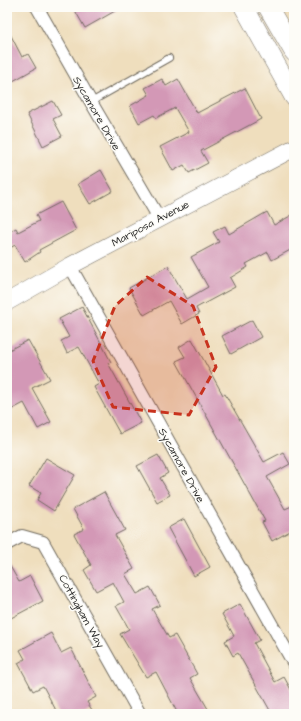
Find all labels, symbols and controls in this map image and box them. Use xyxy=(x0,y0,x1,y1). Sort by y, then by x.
street label: Sycamore Drive xyxy=(68,73,124,154)
street label: Mariposa Avenue xyxy=(109,197,192,250)
street label: Sycamore Drive xyxy=(154,425,208,506)
street label: Cottingham Way xyxy=(54,572,108,651)

